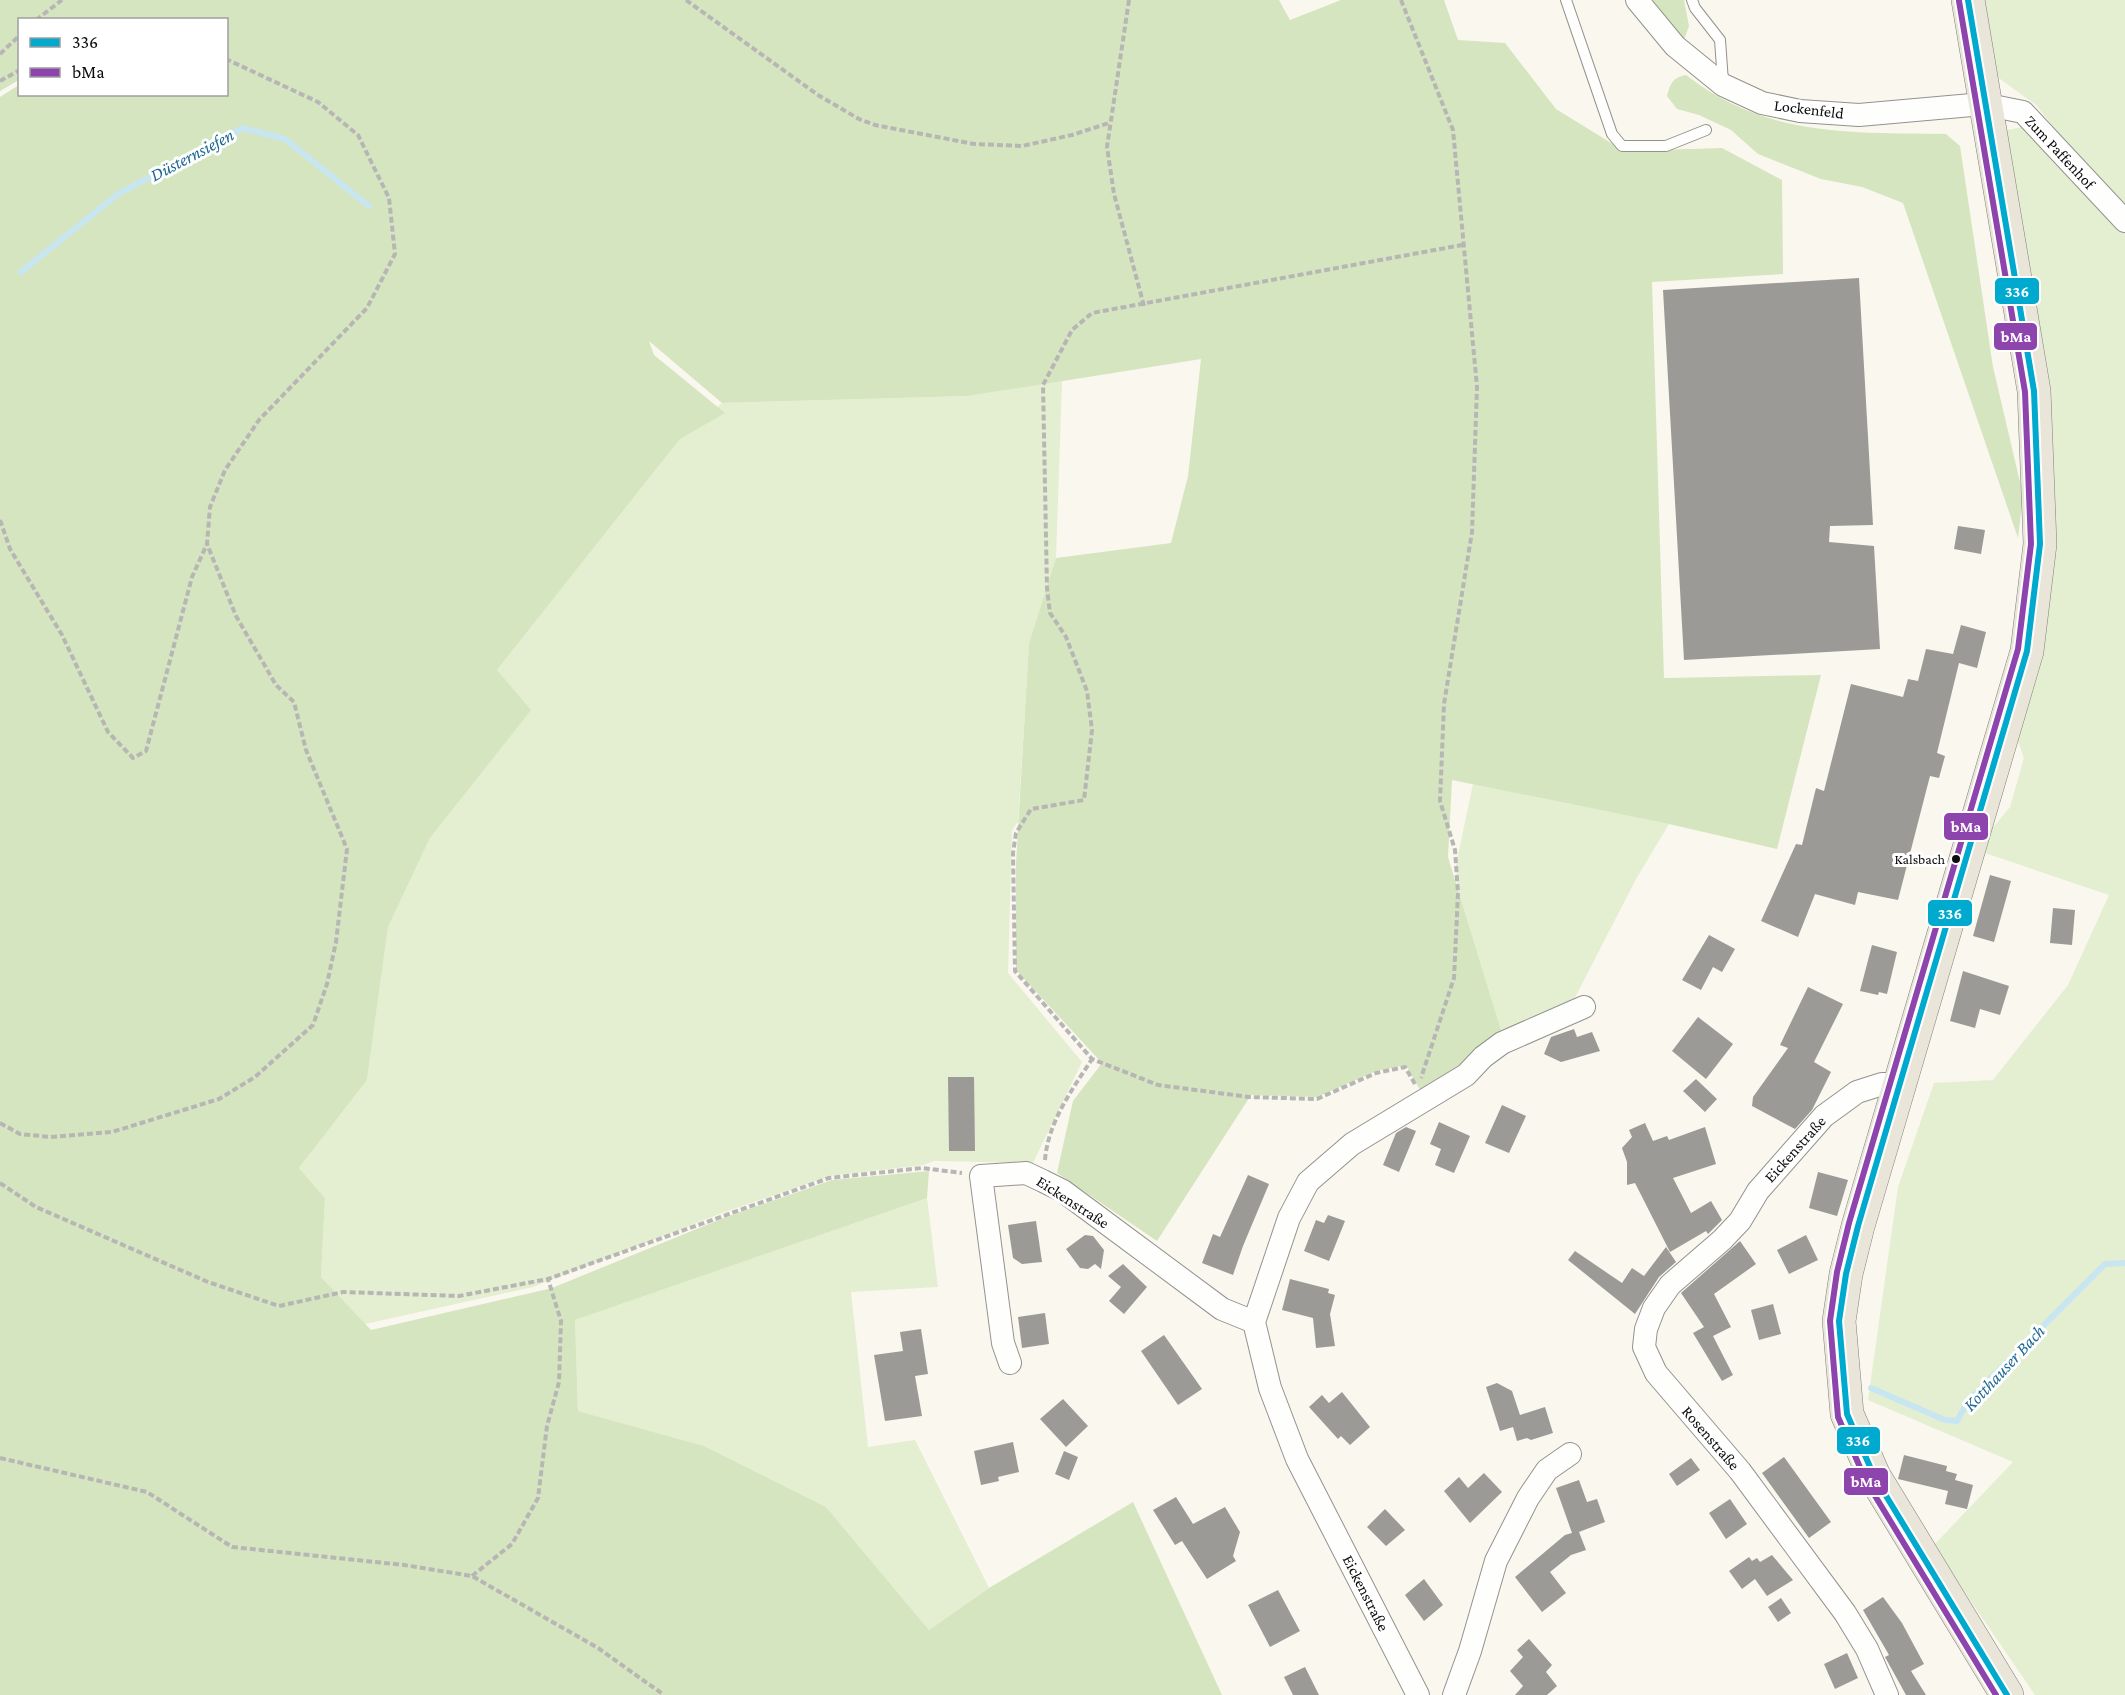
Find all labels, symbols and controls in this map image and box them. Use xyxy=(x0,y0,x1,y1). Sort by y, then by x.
legend xyxy=(18,18,228,96)
text: 336 xyxy=(72,32,98,52)
text: bMa xyxy=(72,62,105,82)
street label: Lockenfeld xyxy=(1773,96,1845,122)
street label: Zum Paffenhof xyxy=(2022,112,2099,193)
water label: Düsternsiefen xyxy=(147,125,237,185)
line badge: 336 xyxy=(1994,277,2040,305)
text: 336 xyxy=(2005,283,2029,300)
line badge: bMa xyxy=(1993,322,2038,351)
text: bMa xyxy=(2000,328,2031,345)
line badge: bMa xyxy=(1943,812,1989,841)
text: bMa xyxy=(1950,818,1981,835)
place label: Kalsbach xyxy=(1895,851,1945,867)
marker: Kalsbach xyxy=(1950,853,1962,865)
line badge: 336 xyxy=(1927,899,1973,927)
text: 336 xyxy=(1938,905,1962,922)
street label: Eickenstraße xyxy=(1761,1113,1829,1185)
street label: Eickenstraße xyxy=(1034,1172,1112,1232)
water label: Kotthauser Bach xyxy=(1959,1321,2049,1415)
street label: Rosenstraße xyxy=(1679,1403,1743,1473)
line badge: 336 xyxy=(1836,1426,1881,1455)
text: 336 xyxy=(1846,1432,1870,1449)
line badge: bMa xyxy=(1843,1467,1889,1496)
text: bMa xyxy=(1850,1473,1881,1490)
street label: Eickenstraße xyxy=(1340,1552,1392,1634)

